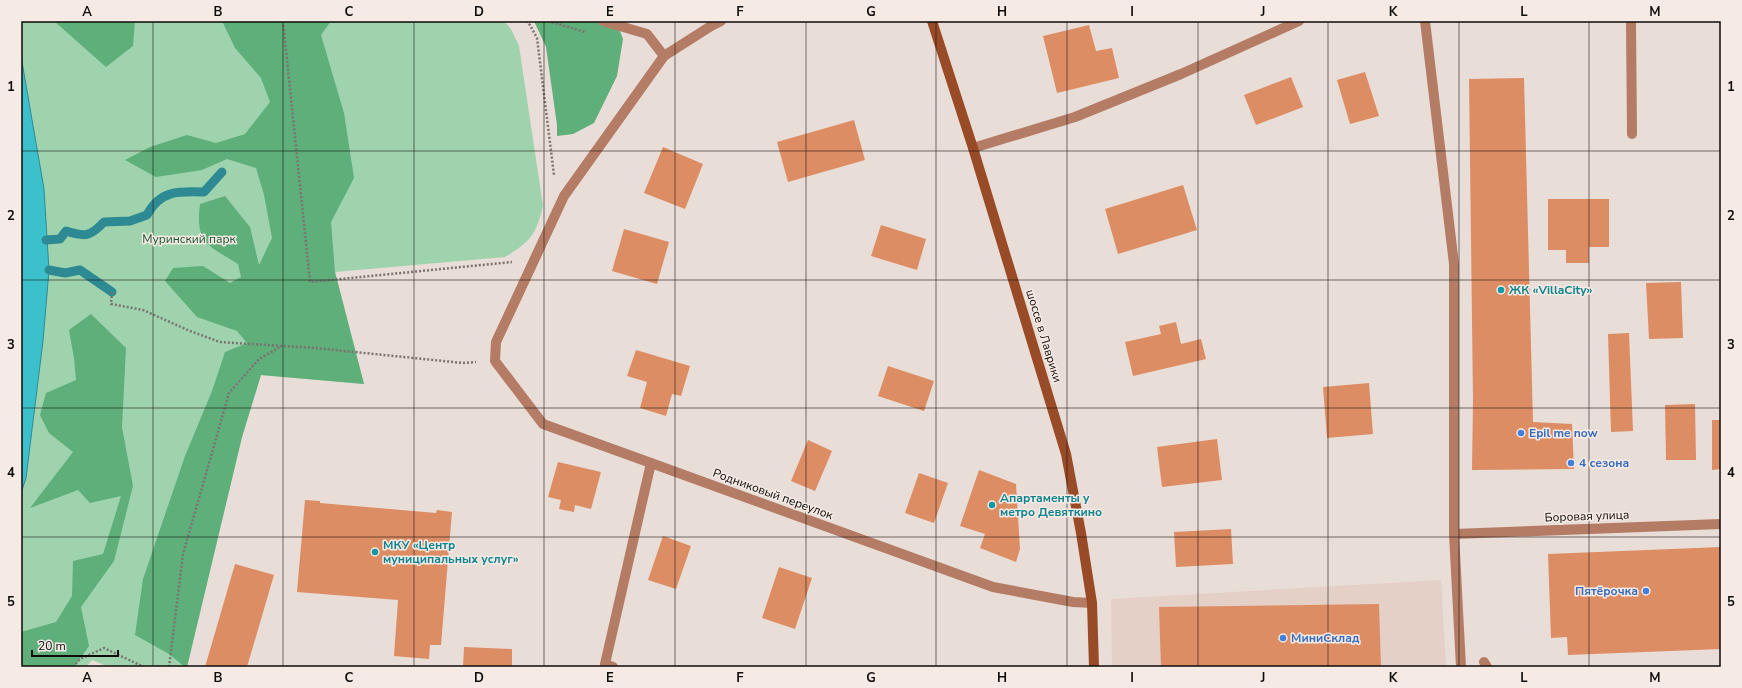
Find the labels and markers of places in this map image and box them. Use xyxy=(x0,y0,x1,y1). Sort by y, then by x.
place label: ЖК «VillaCity» xyxy=(1509,282,1592,298)
marker: ЖК «VillaCity» xyxy=(1496,285,1506,295)
place label: Epil me now xyxy=(1529,425,1599,441)
marker: Epil me now xyxy=(1516,428,1526,438)
place label: 4 сезона xyxy=(1579,455,1629,471)
marker: 4 сезона xyxy=(1566,458,1576,468)
place label: Апартаменты у метро Девяткино xyxy=(1000,490,1102,520)
marker: Апартаменты у метро Девяткино xyxy=(987,500,997,510)
place label: МКУ «Центр муниципальных услуг» xyxy=(383,537,519,567)
marker: МКУ «Центр муниципальных услуг» xyxy=(370,547,380,557)
place label: Пятёрочка xyxy=(1575,583,1638,599)
marker: Пятёрочка xyxy=(1641,586,1651,596)
place label: МиниСклад xyxy=(1291,630,1360,646)
marker: МиниСклад xyxy=(1278,633,1288,643)

